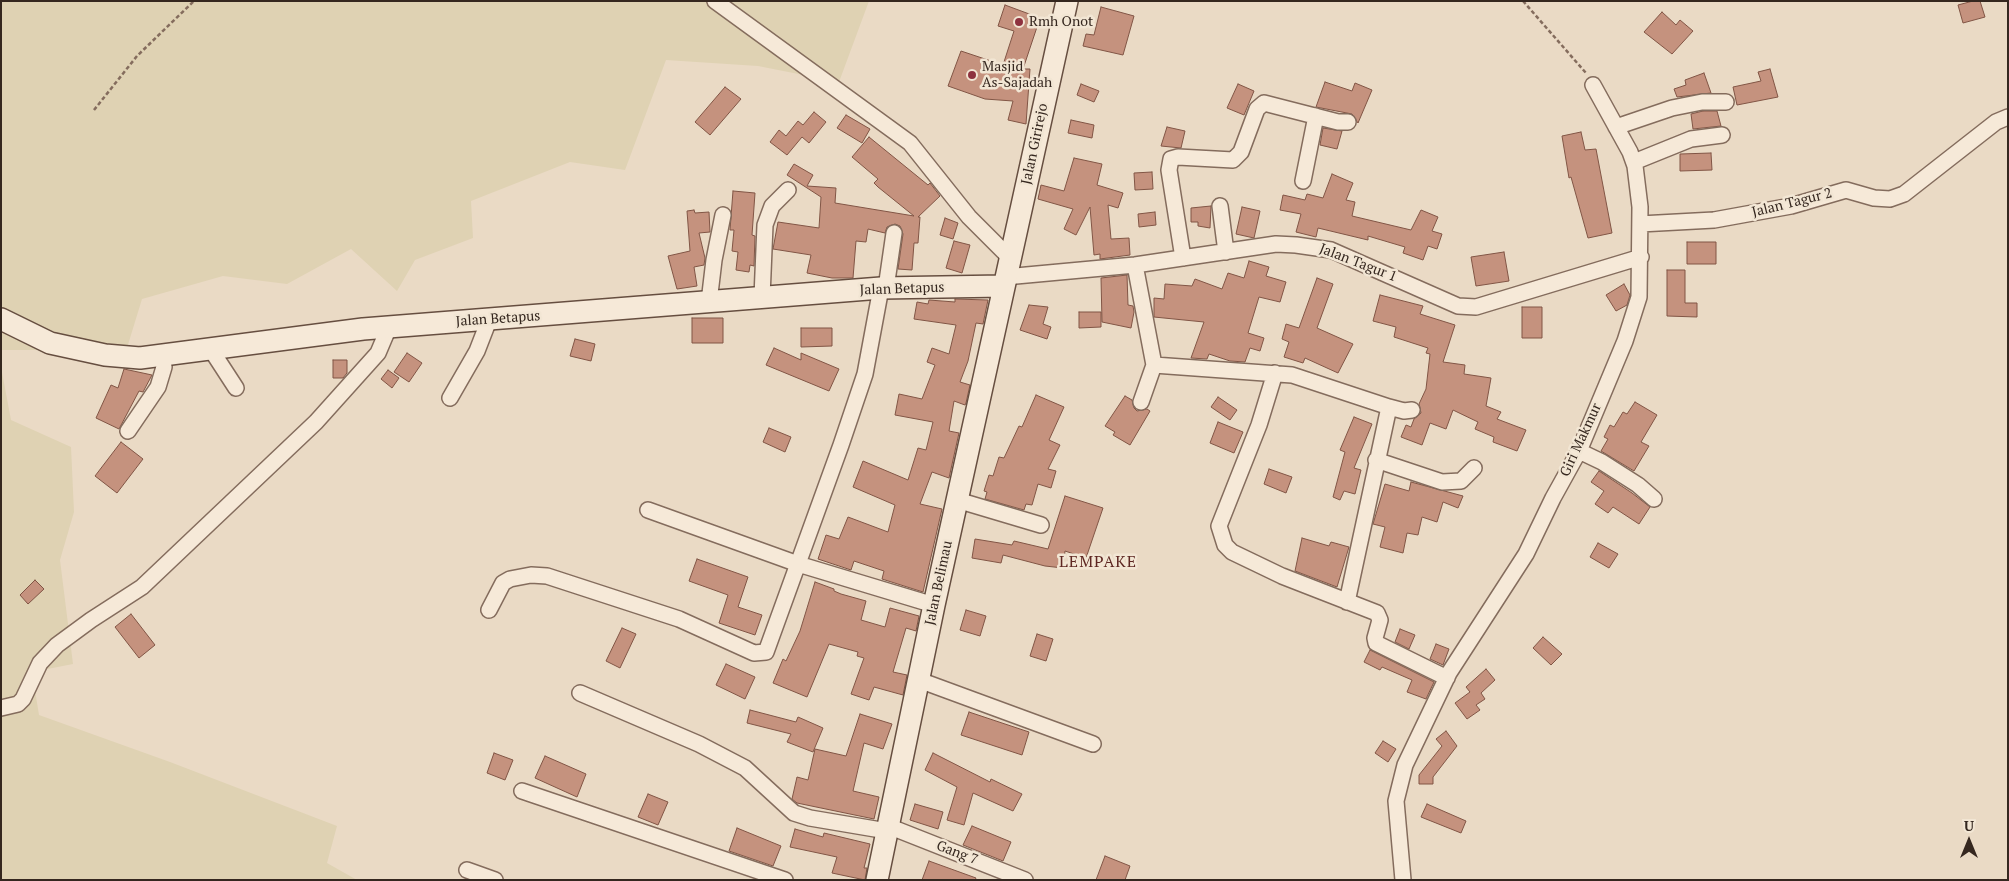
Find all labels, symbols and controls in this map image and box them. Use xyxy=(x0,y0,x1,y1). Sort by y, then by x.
place label: Rmh Onot xyxy=(1029,14,1093,30)
marker: Rmh Onot xyxy=(1013,16,1025,28)
place label: Masjid As-Sajadah xyxy=(982,59,1052,92)
marker: Masjid As-Sajadah xyxy=(966,69,978,81)
street label: Jalan Girirejo xyxy=(1018,102,1052,186)
street label: Jalan Tagur 2 xyxy=(1750,185,1834,221)
street label: Jalan Tagur 1 xyxy=(1317,241,1399,285)
street label: Jalan Betapus xyxy=(859,279,945,299)
street label: Jalan Betapus xyxy=(455,308,541,330)
street label: Giri Makmur xyxy=(1557,401,1605,479)
street label: Jalan Belimau xyxy=(922,539,956,627)
district label: LEMPAKE xyxy=(1058,552,1138,572)
north arrow xyxy=(1944,816,1994,866)
text: U xyxy=(1964,816,1974,835)
street label: Gang 7 xyxy=(934,837,980,869)

